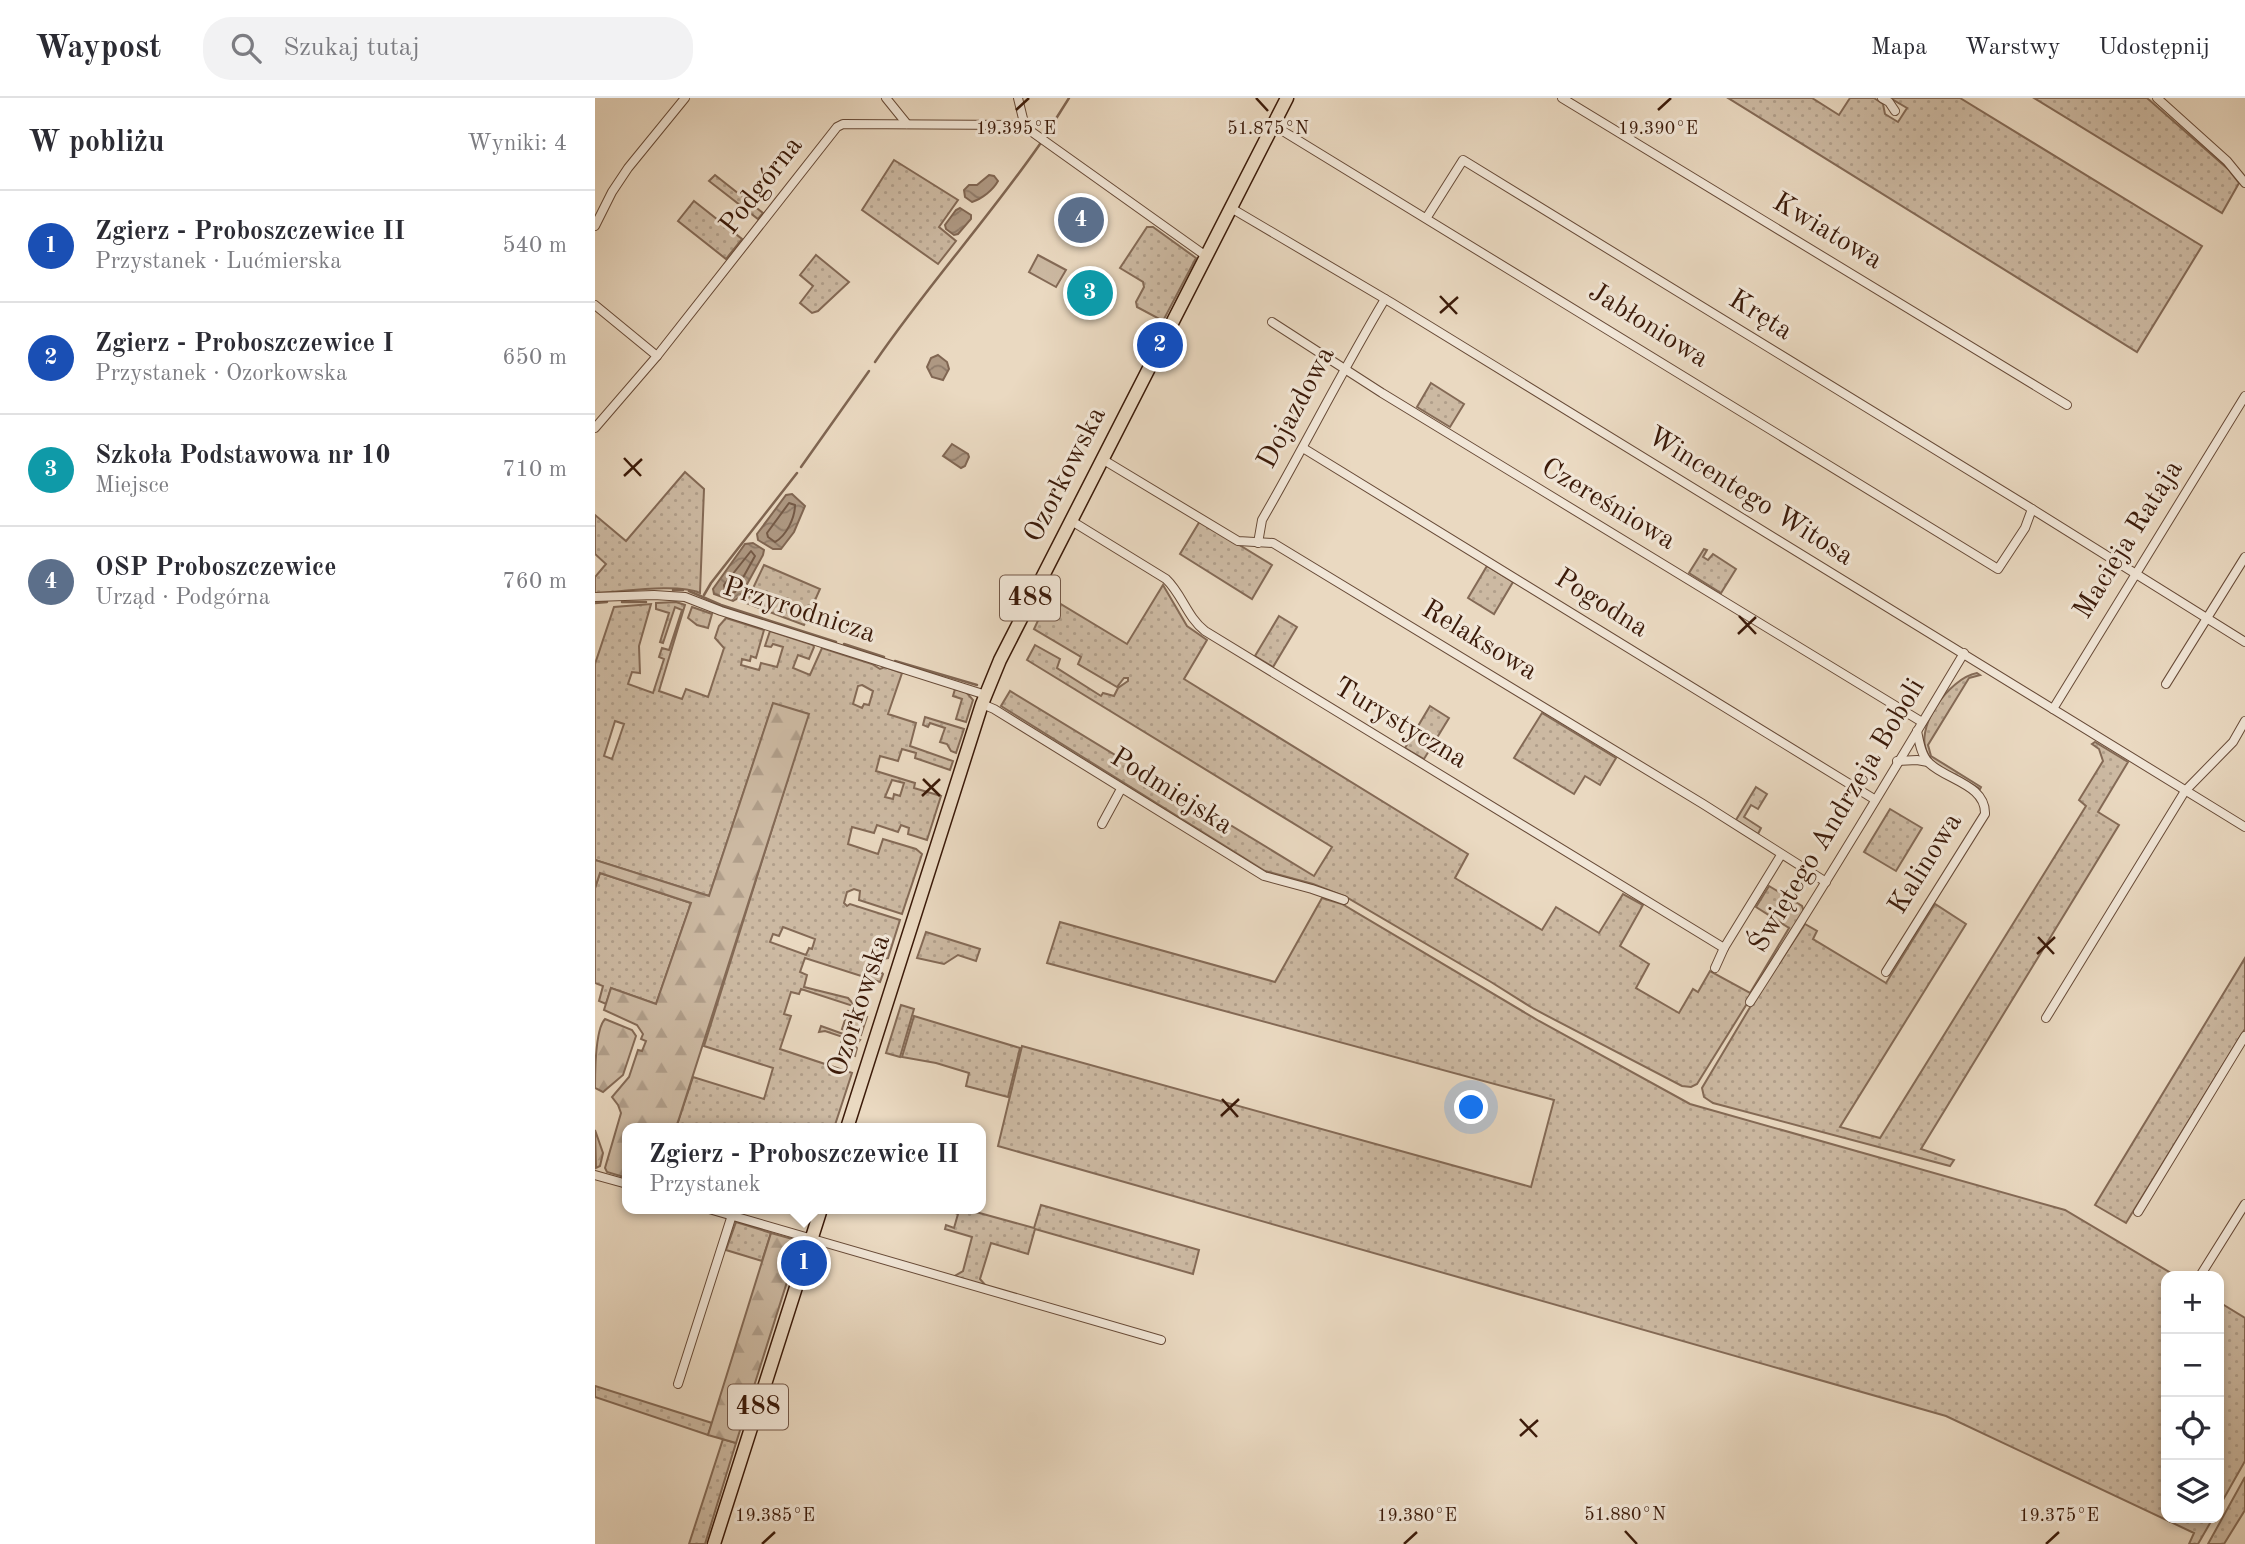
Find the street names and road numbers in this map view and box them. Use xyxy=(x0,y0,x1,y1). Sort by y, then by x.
street label: Podgórna xyxy=(715,132,809,240)
street label: Kwiatowa xyxy=(1767,189,1887,276)
street label: Jabłoniowa xyxy=(1583,278,1713,374)
street label: Kręta xyxy=(1723,286,1797,346)
street label: Dojazdowa xyxy=(1253,342,1341,474)
street label: Ozorkowska xyxy=(1020,403,1112,547)
street label: Wincentego Witosa xyxy=(1642,422,1858,572)
street label: Czereśniowa xyxy=(1536,454,1680,556)
street label: Macieja Rataja xyxy=(2069,456,2189,624)
street label: Pogodna xyxy=(1549,565,1653,644)
street label: Przyrodnicza xyxy=(719,573,879,649)
road number: 488 xyxy=(1000,576,1060,620)
street label: Relaksowa xyxy=(1416,596,1542,686)
street label: Świętego Andrzeja Boboli xyxy=(1741,672,1931,958)
street label: Turystyczna xyxy=(1328,673,1472,775)
street label: Podmiejska xyxy=(1105,743,1237,841)
street label: Kalinowa xyxy=(1884,808,1968,919)
street label: Ozorkowska xyxy=(824,931,896,1080)
road number: 488 xyxy=(728,1384,788,1430)

